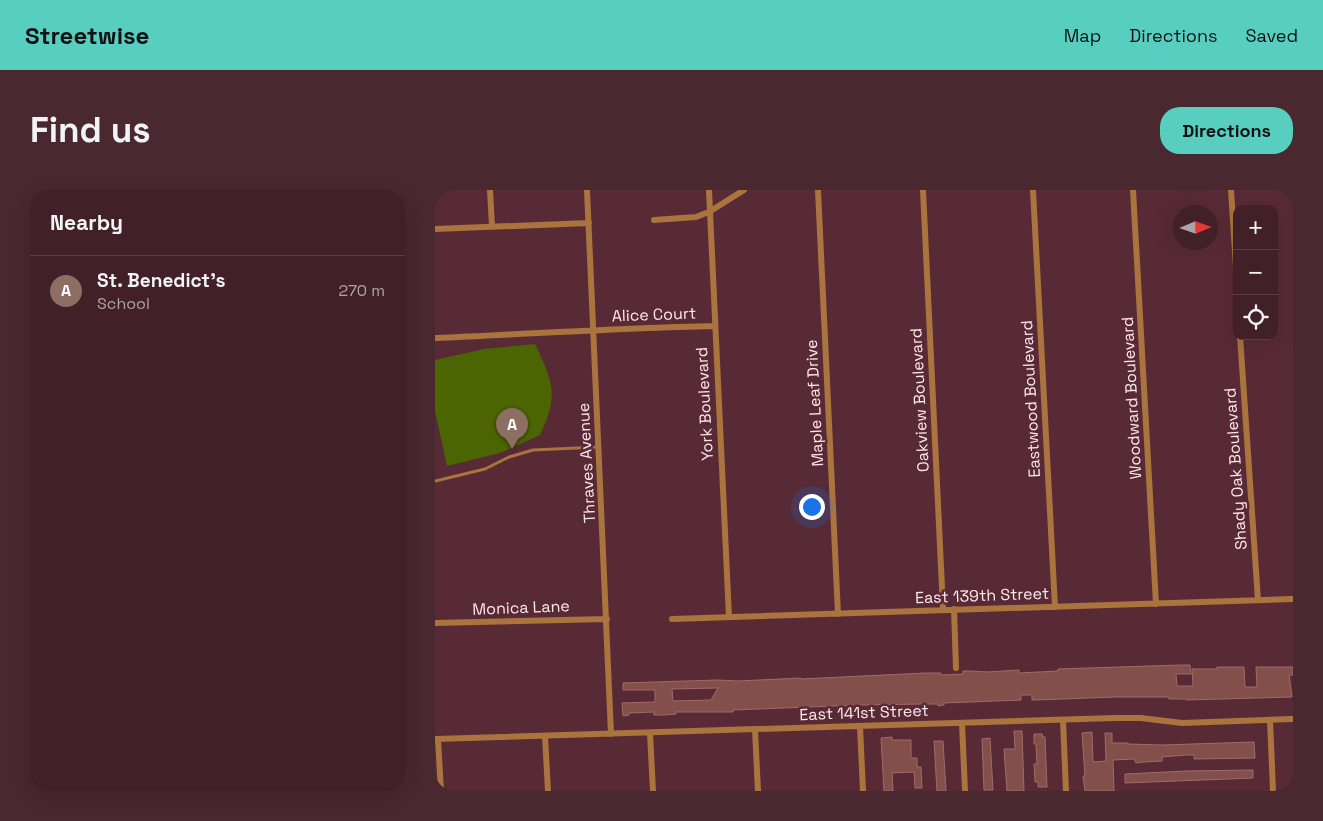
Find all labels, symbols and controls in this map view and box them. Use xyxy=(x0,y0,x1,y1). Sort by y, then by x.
text: Streetwise xyxy=(25,20,149,51)
text: Map xyxy=(1064,24,1101,47)
text: Directions xyxy=(1129,24,1218,47)
text: Saved xyxy=(1246,24,1298,47)
button: Directions xyxy=(1160,107,1293,154)
text: Find us xyxy=(30,108,151,152)
north arrow xyxy=(1173,205,1218,250)
map controls xyxy=(1233,205,1278,340)
button: + xyxy=(1233,205,1278,250)
text: Nearby xyxy=(50,209,123,236)
button: − xyxy=(1233,250,1278,295)
text: St. Benedict's xyxy=(97,268,226,293)
text: A xyxy=(61,280,71,301)
text: 270 m xyxy=(338,280,385,301)
text: School xyxy=(97,293,150,314)
button: locate xyxy=(1233,295,1278,340)
street label: Alice Court xyxy=(611,303,697,326)
street label: Woodward Boulevard xyxy=(1117,316,1146,480)
street label: Eastwood Boulevard xyxy=(1016,320,1045,478)
street label: Oakview Boulevard xyxy=(905,327,934,473)
street label: Maple Leaf Drive xyxy=(801,339,828,467)
street label: York Boulevard xyxy=(691,347,718,461)
street label: Shady Oak Boulevard xyxy=(1219,387,1252,551)
street label: Thraves Avenue xyxy=(573,402,600,524)
pin: A xyxy=(496,408,528,449)
your location xyxy=(799,494,825,520)
street label: East 139th Street xyxy=(915,583,1049,608)
street label: Monica Lane xyxy=(472,595,570,620)
street label: East 141st Street xyxy=(799,700,929,725)

